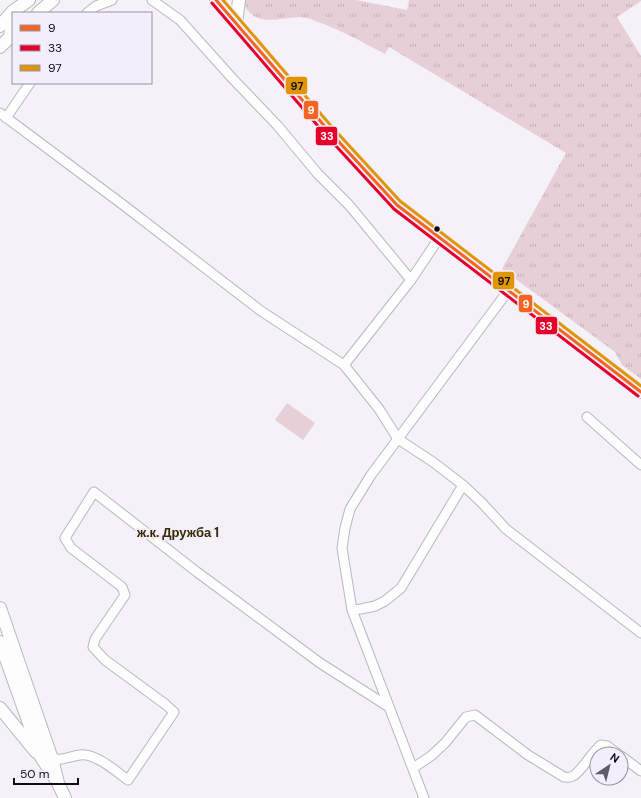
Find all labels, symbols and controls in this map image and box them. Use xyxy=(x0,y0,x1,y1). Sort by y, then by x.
legend xyxy=(12,12,152,84)
text: 9 xyxy=(48,20,56,36)
text: 33 xyxy=(48,40,62,56)
text: 97 xyxy=(48,60,62,76)
line badge: 97 xyxy=(285,76,308,95)
text: 97 xyxy=(291,79,303,93)
line badge: 9 xyxy=(303,100,319,120)
text: 9 xyxy=(308,103,315,117)
line badge: 33 xyxy=(315,126,338,146)
text: 33 xyxy=(320,129,334,143)
unlabelled marker xyxy=(432,224,442,234)
line badge: 97 xyxy=(492,271,515,290)
text: 97 xyxy=(498,274,510,288)
line badge: 9 xyxy=(518,294,533,313)
text: 9 xyxy=(523,297,530,311)
line badge: 33 xyxy=(535,316,558,335)
text: 33 xyxy=(539,319,553,333)
district label: ж.к. Дружба 1 xyxy=(136,524,219,541)
north arrow xyxy=(589,746,629,786)
text: N xyxy=(607,750,622,766)
scale bar xyxy=(14,760,78,786)
text: 50 m xyxy=(20,766,49,782)

